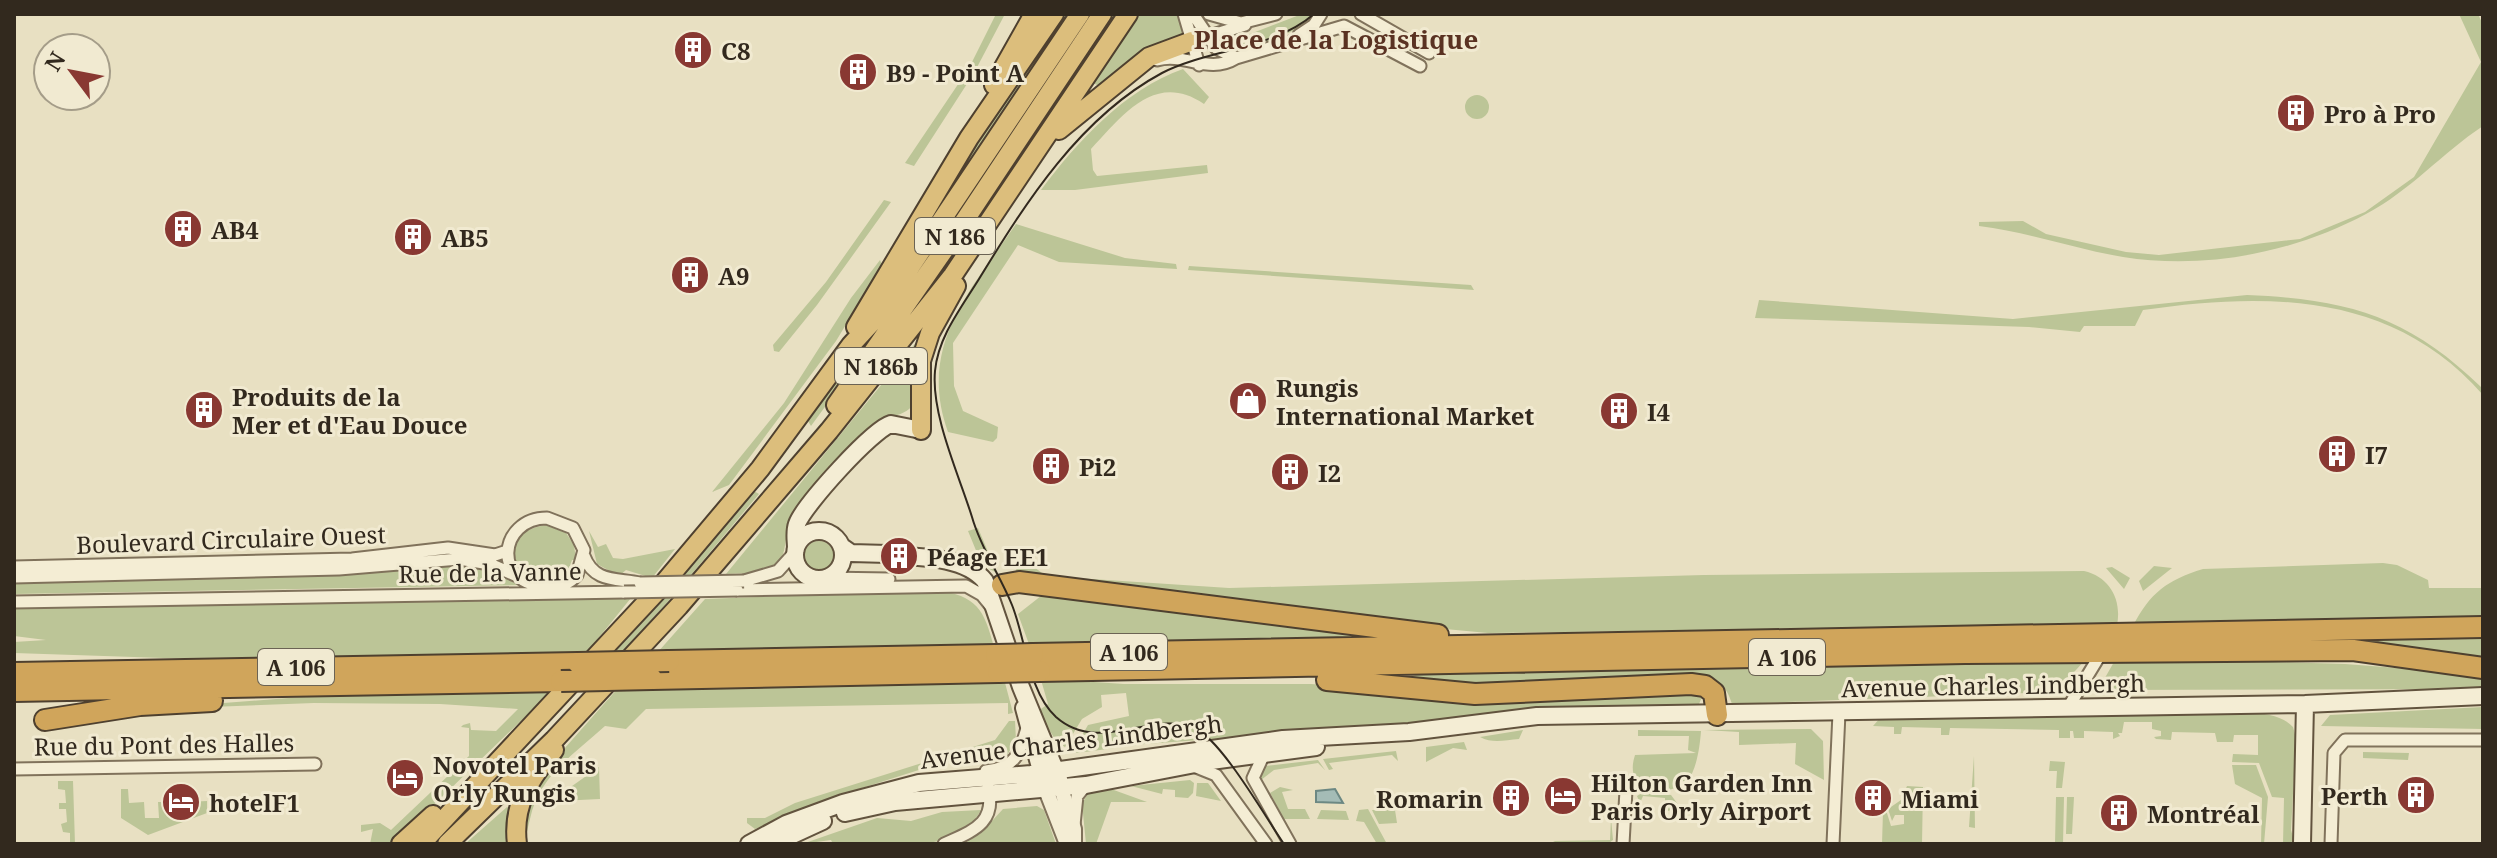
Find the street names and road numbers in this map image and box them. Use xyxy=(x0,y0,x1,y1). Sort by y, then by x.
road number: N 186 xyxy=(915,218,995,254)
road number: N 186b xyxy=(835,348,927,384)
street label: Boulevard Circulaire Ouest xyxy=(76,517,386,561)
street label: Rue de la Vanne xyxy=(398,554,582,590)
road number: A 106 xyxy=(1091,634,1167,670)
road number: A 106 xyxy=(1749,639,1825,675)
road number: A 106 xyxy=(258,649,334,685)
street label: Avenue Charles Lindbergh xyxy=(1841,666,2145,704)
street label: Avenue Charles Lindbergh xyxy=(918,706,1224,776)
street label: Rue du Pont des Halles xyxy=(33,725,295,763)

